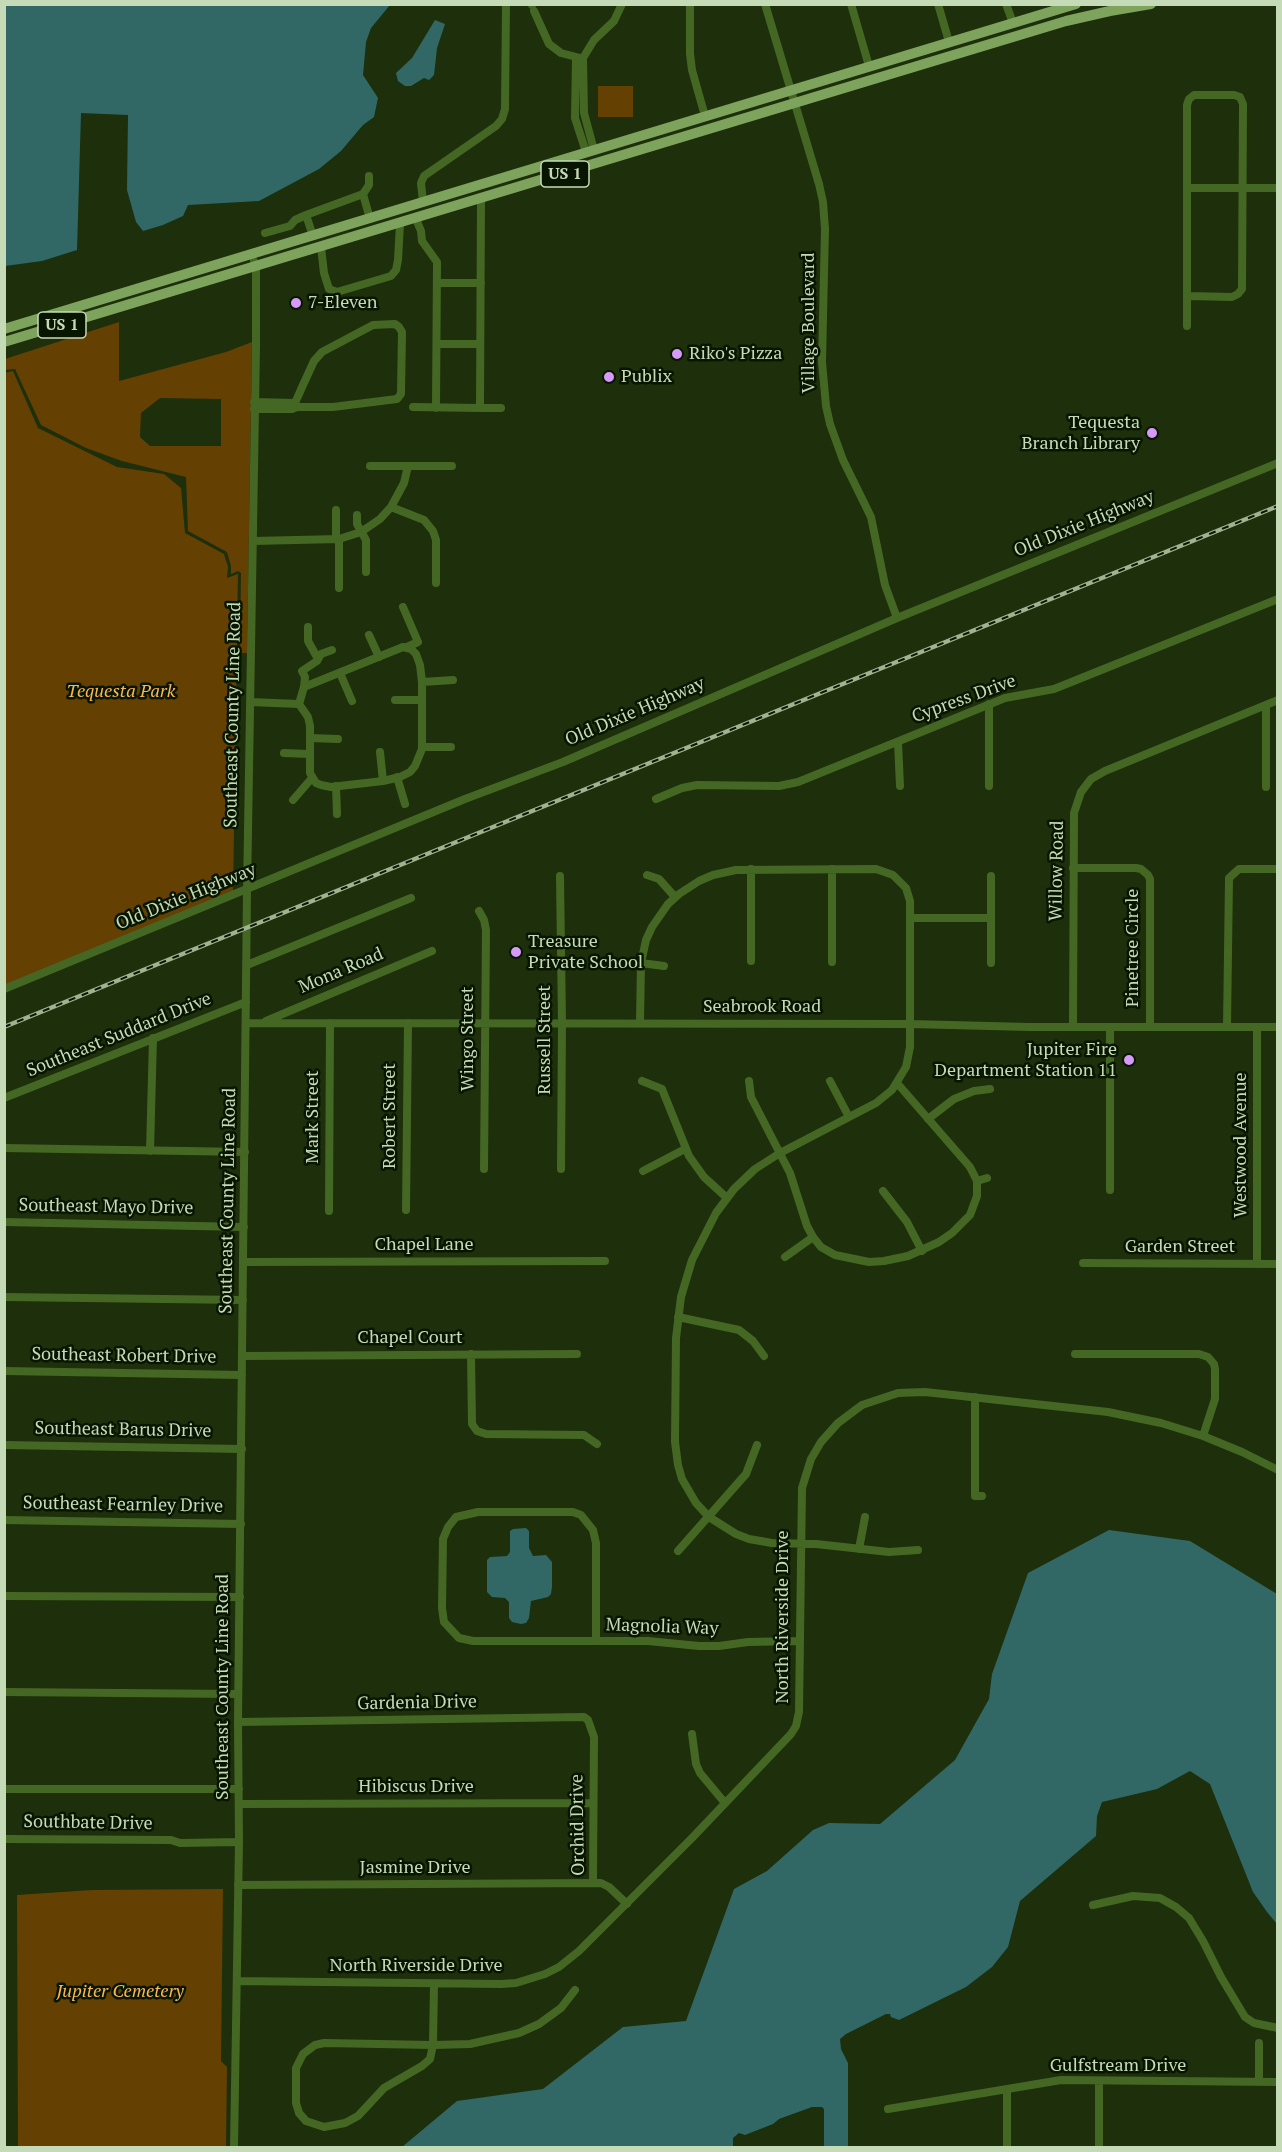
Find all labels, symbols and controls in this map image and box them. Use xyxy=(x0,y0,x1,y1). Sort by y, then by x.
road number: US 1 xyxy=(541,161,589,187)
street label: Village Boulevard xyxy=(798,252,820,394)
place label: 7-Eleven xyxy=(308,292,377,314)
marker: 7-Eleven xyxy=(289,296,303,310)
road number: US 1 xyxy=(38,312,86,338)
place label: Riko's Pizza xyxy=(689,343,782,365)
marker: Riko's Pizza xyxy=(670,347,684,361)
place label: Publix xyxy=(621,366,672,388)
marker: Publix xyxy=(602,370,616,384)
place label: Tequesta Branch Library xyxy=(1021,412,1140,454)
marker: Tequesta Branch Library xyxy=(1145,426,1159,440)
street label: Old Dixie Highway xyxy=(1011,486,1157,562)
street label: Southeast County Line Road xyxy=(220,602,246,828)
street label: Cypress Drive xyxy=(909,670,1019,728)
street label: Old Dixie Highway xyxy=(562,673,708,751)
park label: Tequesta Park xyxy=(67,681,175,703)
street label: Willow Road xyxy=(1045,821,1069,921)
street label: Old Dixie Highway xyxy=(113,859,259,935)
street label: Pinetree Circle xyxy=(1122,889,1144,1007)
place label: Treasure Private School xyxy=(528,931,643,974)
street label: Mona Road xyxy=(295,944,387,998)
marker: Treasure Private School xyxy=(509,945,523,959)
street label: Russell Street xyxy=(534,985,556,1095)
street label: Wingo Street xyxy=(457,987,479,1091)
street label: Southeast Suddard Drive xyxy=(23,988,215,1082)
street label: Seabrook Road xyxy=(703,996,821,1018)
place label: Jupiter Fire Department Station 11 xyxy=(934,1039,1117,1082)
marker: Jupiter Fire Department Station 11 xyxy=(1122,1053,1136,1067)
street label: Robert Street xyxy=(379,1063,401,1169)
street label: Mark Street xyxy=(302,1070,324,1164)
street label: Westwood Avenue xyxy=(1230,1072,1252,1218)
street label: Southeast County Line Road xyxy=(215,1088,241,1314)
street label: Southeast Mayo Drive xyxy=(18,1195,194,1219)
street label: Chapel Lane xyxy=(375,1234,473,1256)
street label: Garden Street xyxy=(1125,1236,1235,1258)
street label: Chapel Court xyxy=(357,1327,463,1349)
street label: Southeast Robert Drive xyxy=(31,1344,217,1368)
street label: Southeast Barus Drive xyxy=(34,1418,212,1442)
street label: Southeast Fearnley Drive xyxy=(23,1492,223,1518)
street label: North Riverside Drive xyxy=(772,1531,794,1703)
street label: Southeast County Line Road xyxy=(212,1574,234,1800)
street label: Magnolia Way xyxy=(605,1614,719,1640)
street label: Gardenia Drive xyxy=(357,1691,477,1715)
street label: Orchid Drive xyxy=(566,1774,590,1876)
street label: Hibiscus Drive xyxy=(358,1776,474,1798)
street label: Southbate Drive xyxy=(23,1811,153,1835)
street label: Jasmine Drive xyxy=(359,1857,471,1879)
street label: North Riverside Drive xyxy=(330,1955,502,1977)
park label: Jupiter Cemetery xyxy=(56,1981,184,2003)
street label: Gulfstream Drive xyxy=(1050,2055,1186,2077)

